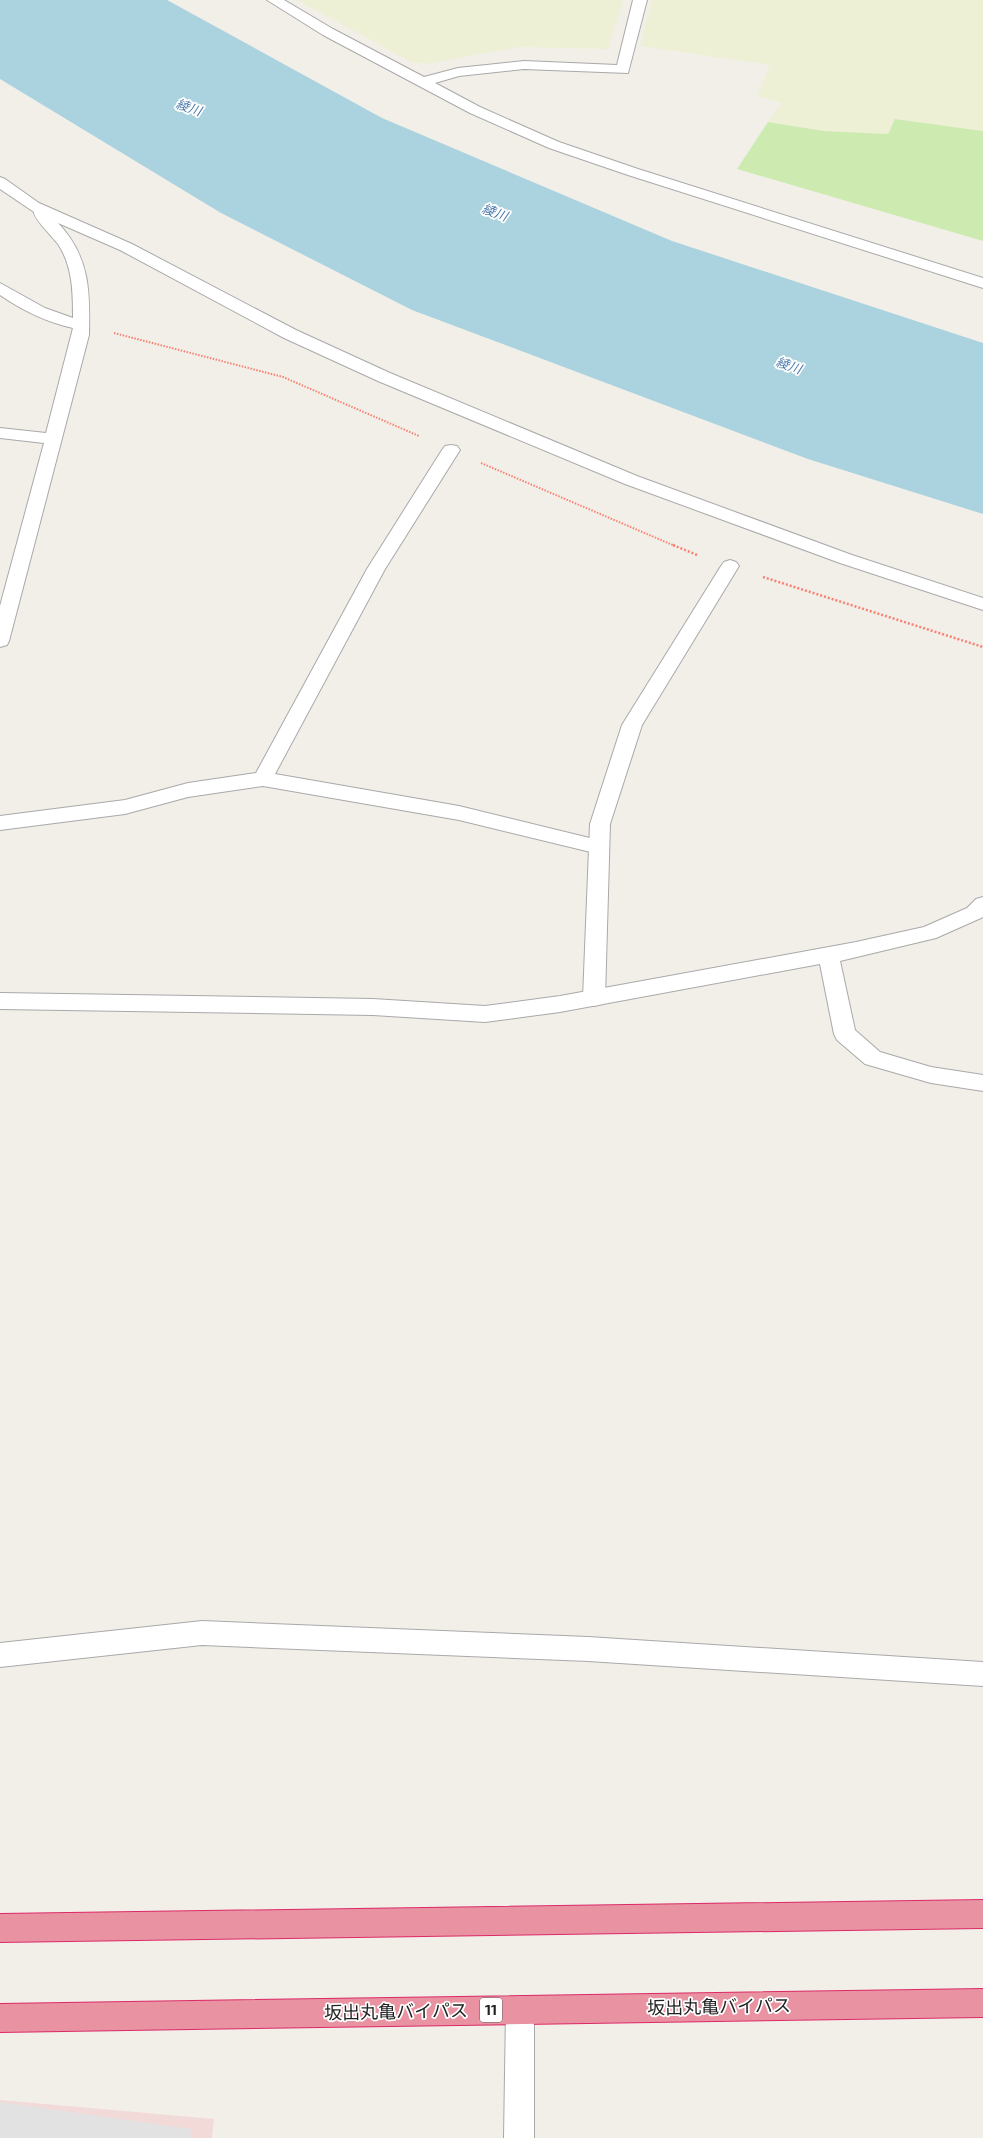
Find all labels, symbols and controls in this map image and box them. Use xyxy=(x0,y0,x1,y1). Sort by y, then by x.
water label: 綾川 xyxy=(174,95,206,119)
water label: 綾川 xyxy=(480,200,512,225)
water label: 綾川 xyxy=(774,353,806,377)
street label: 坂出丸亀バイパス xyxy=(647,1994,791,2018)
road number: 11 xyxy=(480,1998,502,2022)
street label: 坂出丸亀バイパス xyxy=(324,1999,468,2023)

